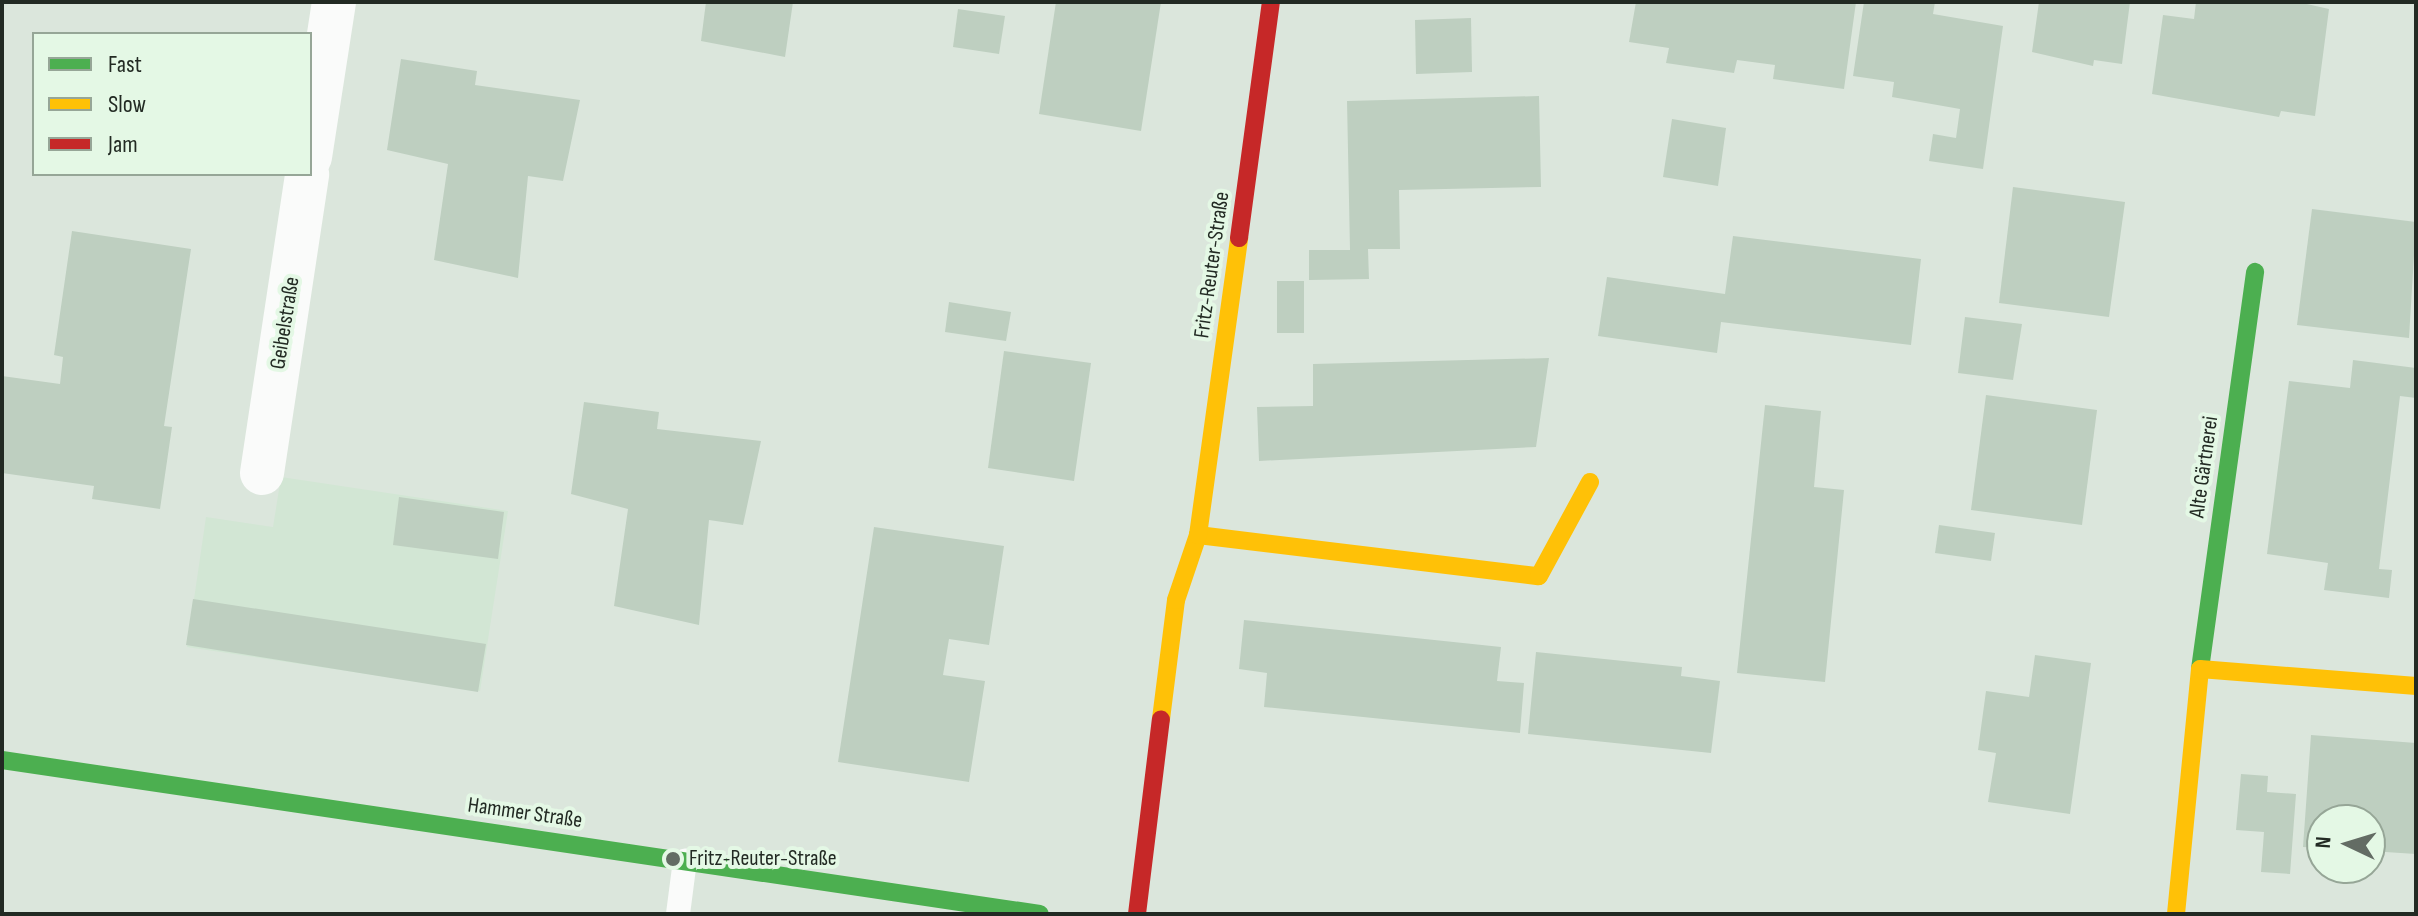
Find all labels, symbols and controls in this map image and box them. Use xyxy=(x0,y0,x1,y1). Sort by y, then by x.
legend xyxy=(32,32,312,176)
text: Fast xyxy=(108,50,142,79)
text: Slow xyxy=(108,90,146,119)
text: Jam xyxy=(108,130,138,159)
street label: Fritz-Reuter-Straße xyxy=(1189,190,1235,340)
street label: Geibelstraße xyxy=(265,275,305,371)
street label: Alte Gärtnerei xyxy=(2184,414,2224,520)
street label: Hammer Straße xyxy=(466,792,584,834)
north arrow xyxy=(2306,804,2386,884)
text: N xyxy=(2310,836,2337,849)
place label: Fritz-Reuter-Straße xyxy=(689,846,837,872)
marker: Fritz-Reuter-Straße xyxy=(664,850,682,868)

